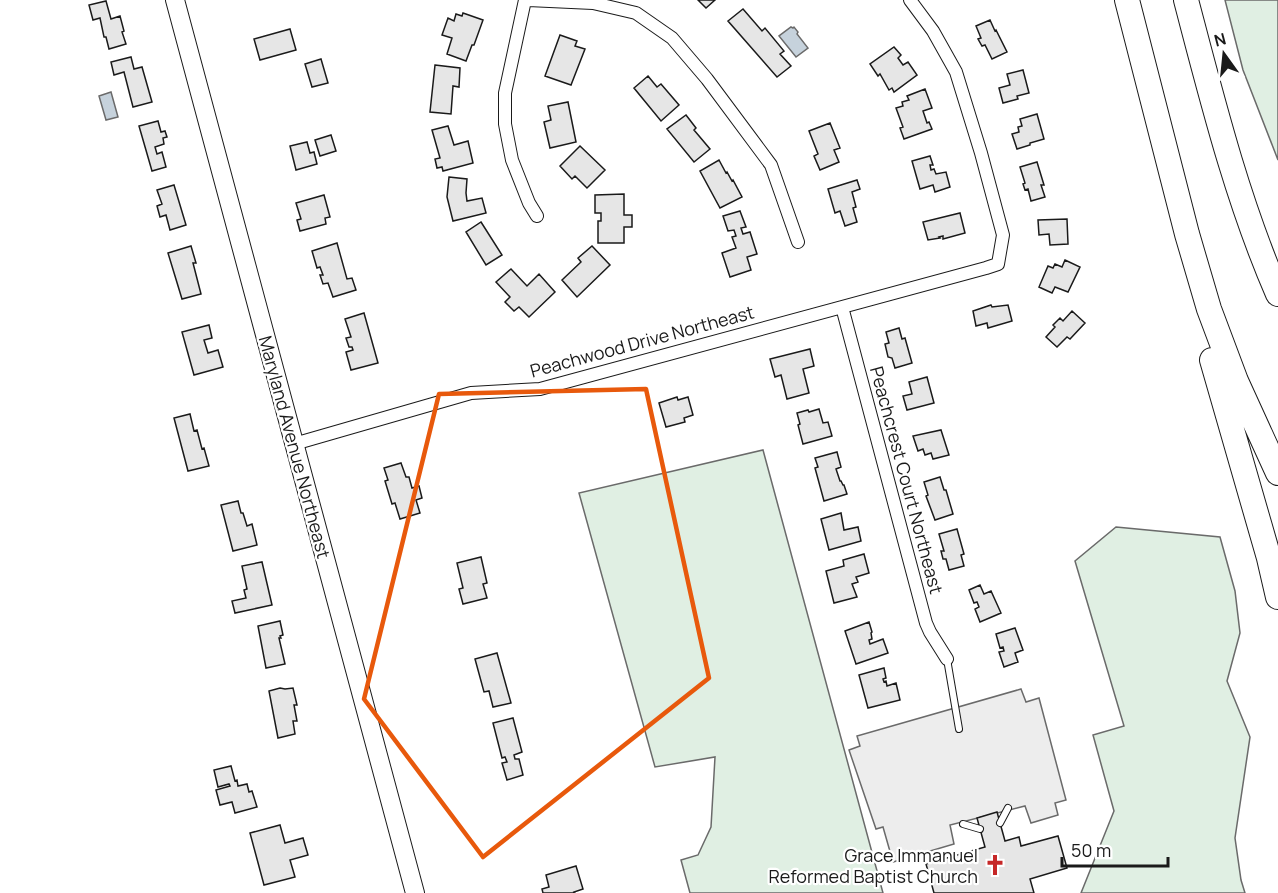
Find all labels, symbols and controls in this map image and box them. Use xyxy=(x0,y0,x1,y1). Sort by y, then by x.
north arrow xyxy=(1194,24,1254,84)
text: N xyxy=(1212,27,1229,52)
street label: Peachwood Drive Northeast xyxy=(527,300,757,382)
street label: Maryland Avenue Northeast xyxy=(254,333,336,561)
street label: Peachcrest Court Northeast xyxy=(865,364,949,596)
scale bar xyxy=(1062,830,1168,868)
text: 50 m xyxy=(1071,838,1111,862)
place label: Grace Immanuel Reformed Baptist Church xyxy=(768,843,978,888)
church icon: Grace Immanuel Reformed Baptist Church xyxy=(983,853,1007,877)

